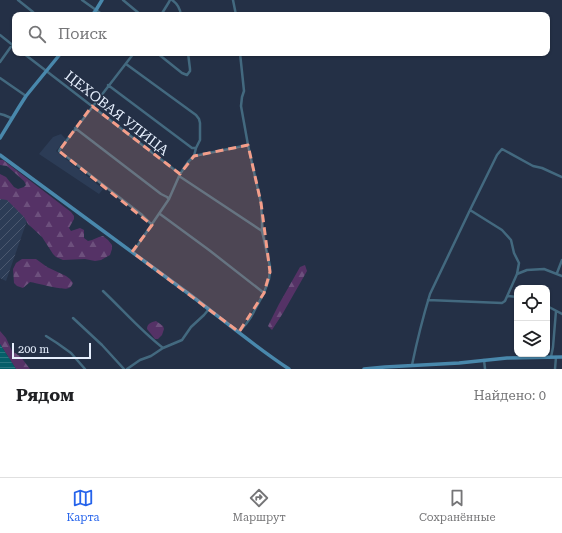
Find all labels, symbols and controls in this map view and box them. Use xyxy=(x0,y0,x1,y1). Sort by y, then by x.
search box xyxy=(12,12,550,56)
icon: search xyxy=(26,23,48,45)
text: Поиск xyxy=(58,25,107,43)
street label: ЦЕХОВАЯ УЛИЦА xyxy=(62,68,172,159)
map controls xyxy=(514,285,550,357)
button: locate xyxy=(514,285,550,321)
button: layers xyxy=(514,321,550,357)
scale bar xyxy=(12,341,91,360)
text: 200 m xyxy=(18,343,49,356)
text: Рядом xyxy=(16,385,74,405)
text: Найдено: 0 xyxy=(474,388,546,403)
tab: Карта xyxy=(67,487,99,524)
tab: Маршрут xyxy=(233,487,286,524)
tab: Сохранённые xyxy=(419,487,495,524)

